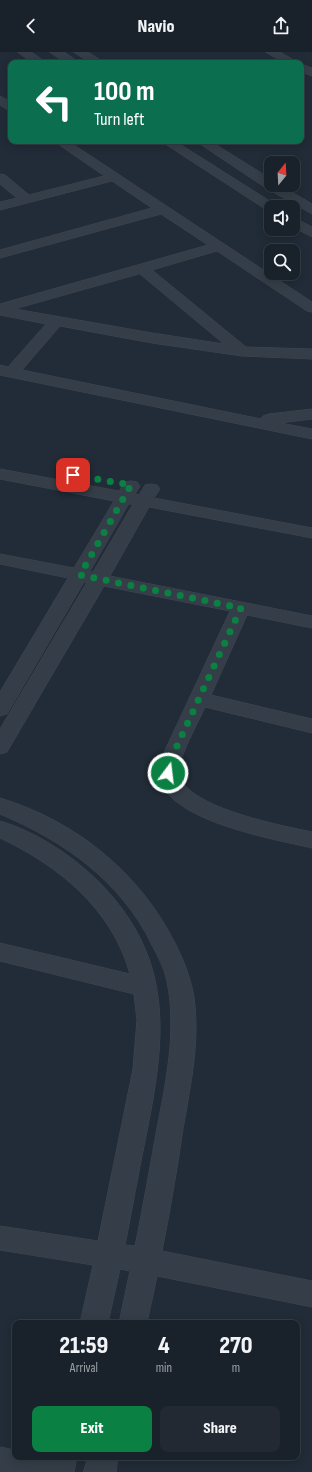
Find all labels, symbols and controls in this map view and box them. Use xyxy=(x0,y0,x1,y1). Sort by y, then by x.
icon: back xyxy=(20,15,42,37)
icon: share xyxy=(270,15,292,37)
text: Navio xyxy=(138,16,174,37)
text: 100 m xyxy=(94,75,155,108)
icon: left xyxy=(28,76,80,128)
text: Turn left xyxy=(94,109,145,130)
north arrow xyxy=(264,156,300,192)
map controls xyxy=(264,156,300,280)
button: sound xyxy=(264,200,300,236)
button: search xyxy=(264,244,300,280)
pin xyxy=(56,458,90,492)
icon: arrive xyxy=(62,464,84,486)
position arrow xyxy=(147,752,189,794)
text: 21:59 xyxy=(59,1331,108,1360)
text: 4 xyxy=(158,1331,170,1360)
text: 270 xyxy=(219,1331,253,1360)
text: Arrival xyxy=(70,1360,98,1376)
text: min xyxy=(156,1360,172,1376)
text: m xyxy=(232,1360,240,1376)
button: Exit xyxy=(32,1406,152,1452)
button: Share xyxy=(160,1406,280,1452)

